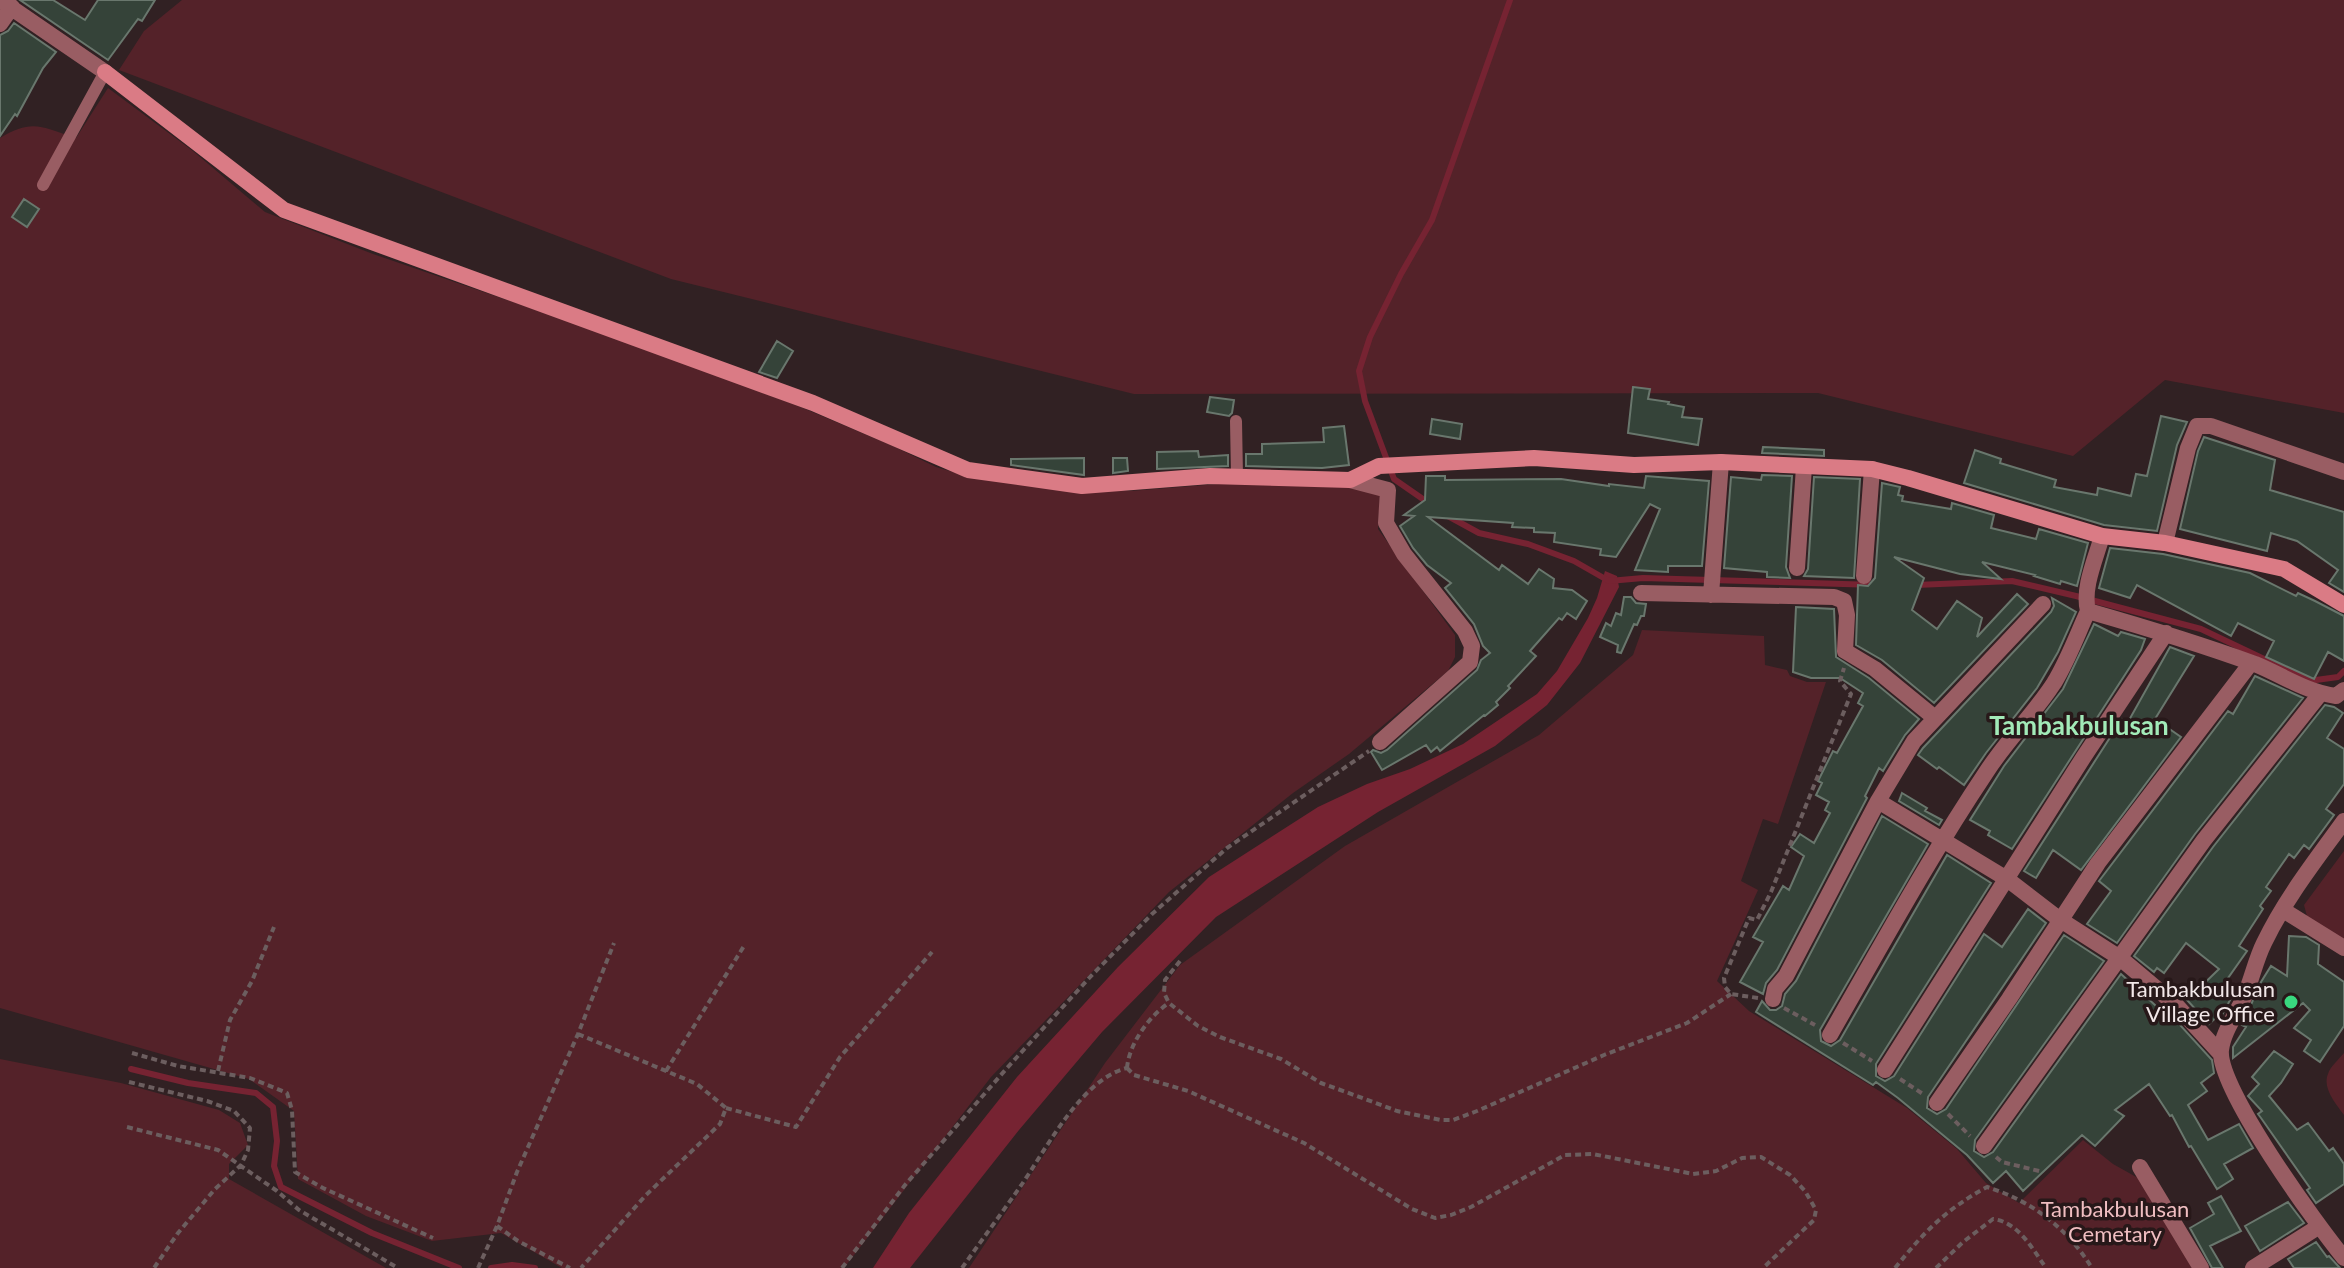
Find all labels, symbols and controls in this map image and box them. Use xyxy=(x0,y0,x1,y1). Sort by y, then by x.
district label: Tambakbulusan xyxy=(1989,709,2169,741)
place label: Tambakbulusan Village Office xyxy=(2126,975,2275,1027)
marker: Tambakbulusan Village Office xyxy=(2282,993,2300,1011)
park label: Tambakbulusan Cemetary xyxy=(2041,1195,2189,1247)

